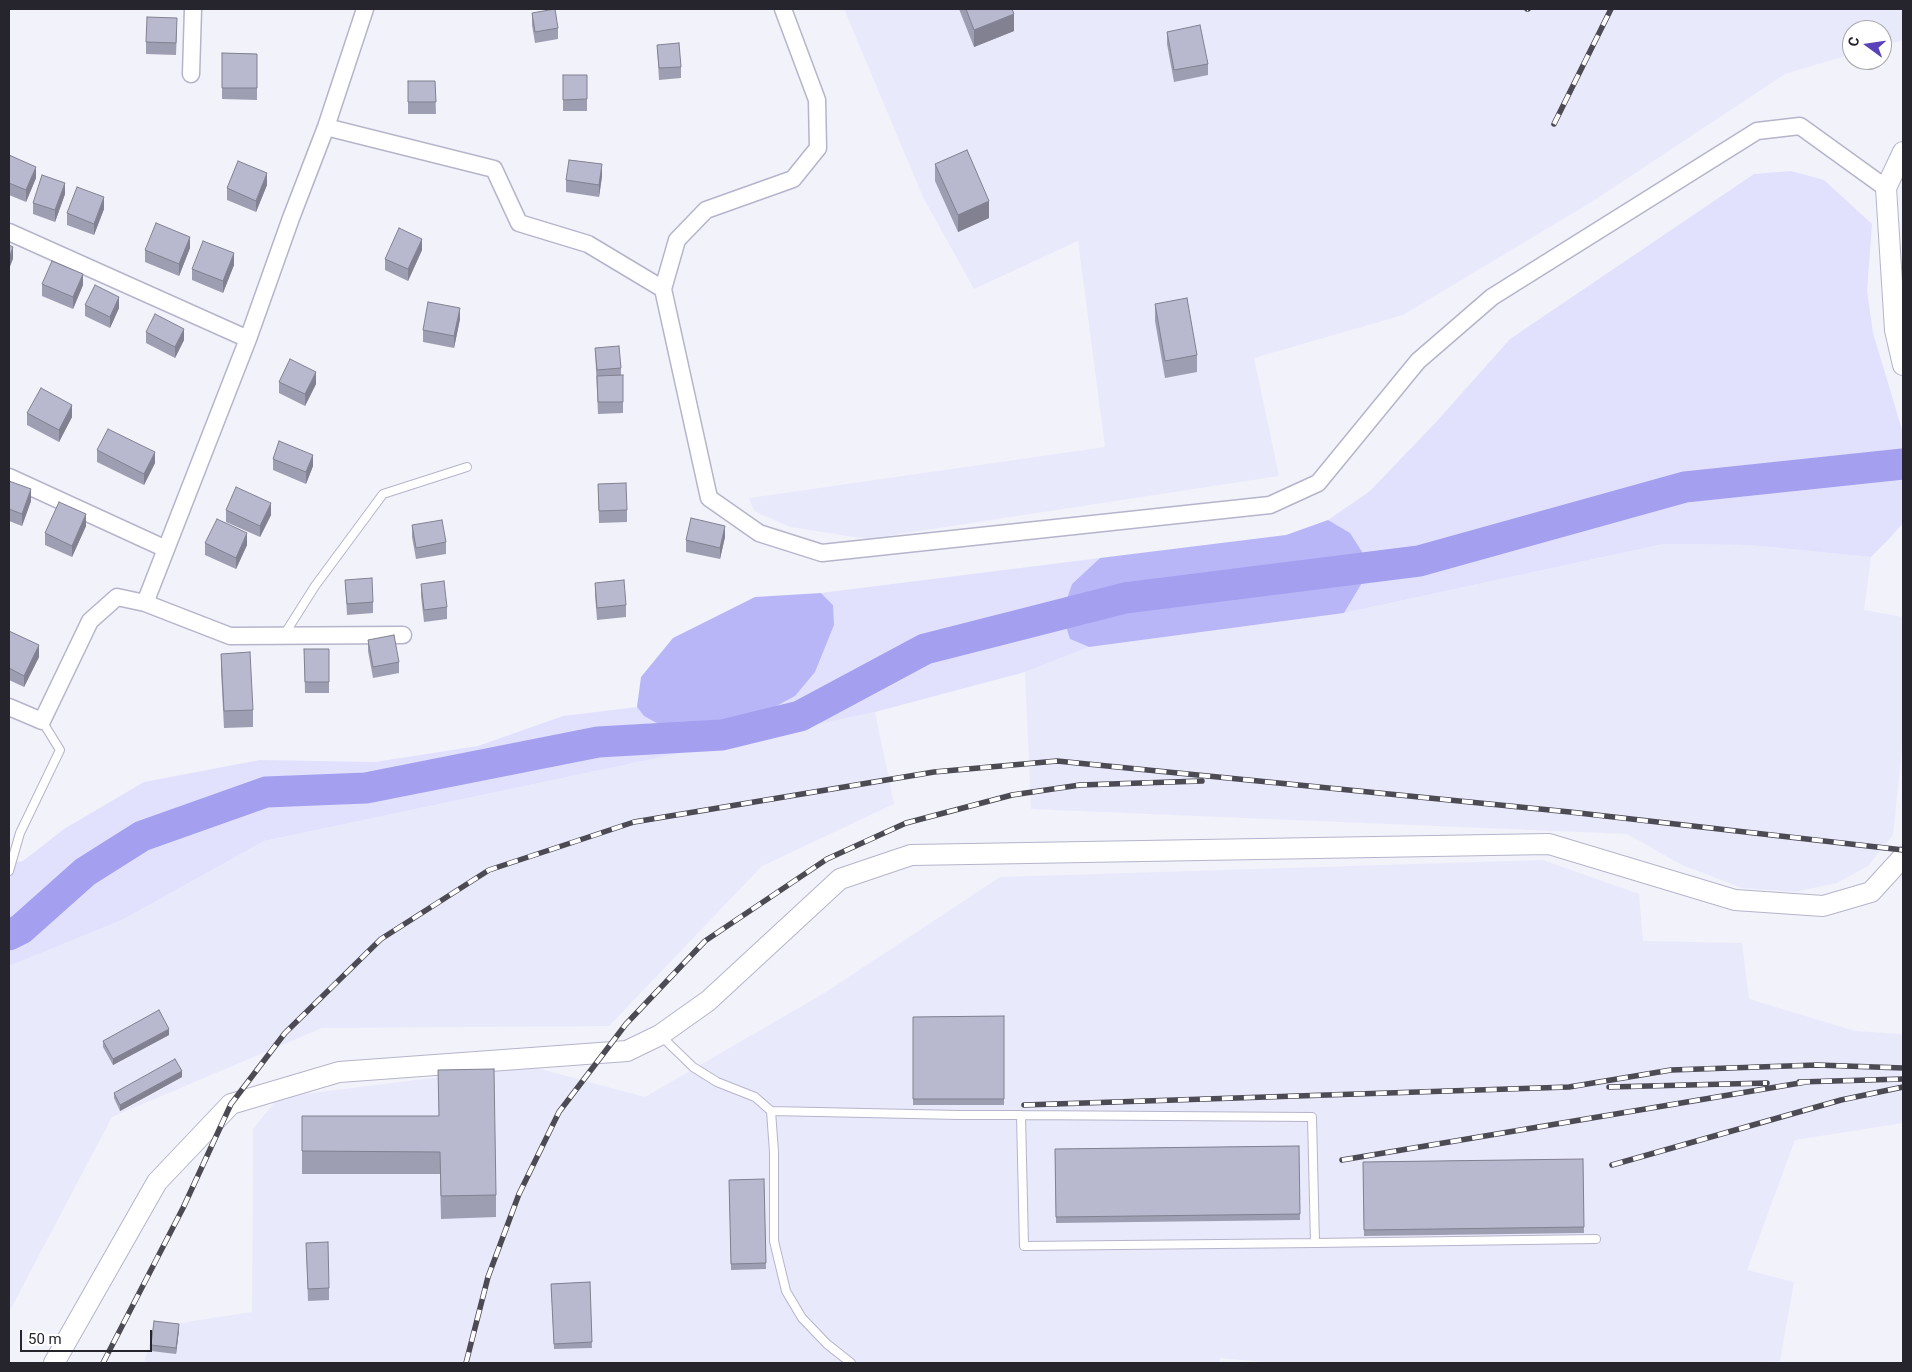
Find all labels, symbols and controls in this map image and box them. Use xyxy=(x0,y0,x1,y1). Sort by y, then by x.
north arrow xyxy=(1842,20,1892,70)
text: С xyxy=(1845,35,1862,48)
scale bar xyxy=(22,1320,155,1352)
text: 50 m xyxy=(28,1330,62,1348)

